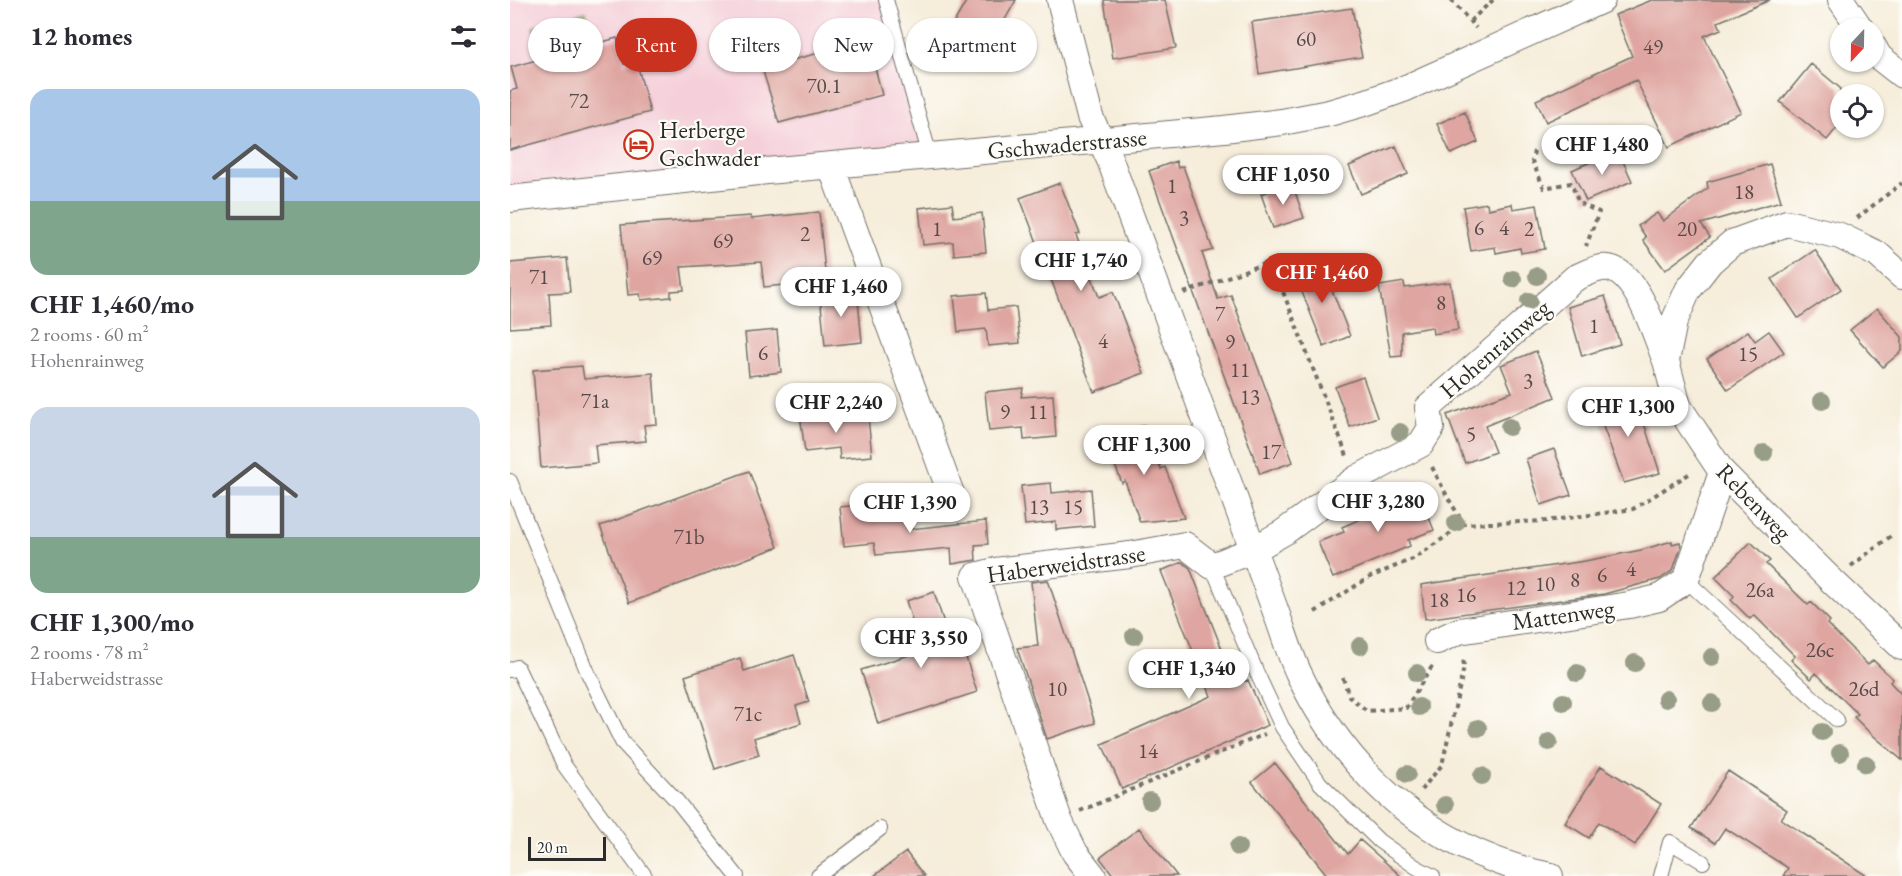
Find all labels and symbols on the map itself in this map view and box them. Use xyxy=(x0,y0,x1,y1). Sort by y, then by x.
north arrow xyxy=(1830,18,1884,72)
house number: 60 xyxy=(1296,25,1316,52)
house number: 49 xyxy=(1643,33,1663,60)
house number: 70.1 xyxy=(806,72,842,99)
house number: 72 xyxy=(569,87,589,114)
place label: Herberge Gschwader xyxy=(659,114,761,173)
street label: Gschwaderstrasse xyxy=(986,121,1148,166)
pin: CHF 1,480 xyxy=(1533,125,1671,176)
hotel icon: Herberge Gschwader xyxy=(622,128,654,160)
pin: CHF 1,050 xyxy=(1214,155,1352,206)
house number: 1 xyxy=(1167,172,1177,199)
house number: 18 xyxy=(1734,178,1754,205)
house number: 3 xyxy=(1179,204,1189,231)
house number: 6 xyxy=(1474,214,1484,241)
house number: 4 xyxy=(1499,214,1510,241)
house number: 1 xyxy=(932,215,942,242)
house number: 2 xyxy=(1524,215,1534,242)
house number: 20 xyxy=(1677,215,1697,242)
house number: 2 xyxy=(800,220,810,247)
house number: 69 xyxy=(713,227,733,254)
pin: CHF 1,740 xyxy=(1012,241,1150,292)
house number: 69 xyxy=(642,244,662,271)
pin: CHF 1,460 xyxy=(1253,253,1391,304)
house number: 71 xyxy=(529,263,549,290)
pin: CHF 1,460 xyxy=(772,267,910,318)
house number: 8 xyxy=(1436,289,1446,316)
street label: Hohenrainweg xyxy=(1433,292,1557,405)
house number: 7 xyxy=(1215,300,1226,327)
house number: 1 xyxy=(1589,312,1599,339)
house number: 4 xyxy=(1098,327,1109,354)
house number: 9 xyxy=(1225,328,1235,355)
house number: 6 xyxy=(758,339,768,366)
house number: 15 xyxy=(1738,340,1758,367)
house number: 11 xyxy=(1230,356,1250,383)
house number: 3 xyxy=(1523,367,1533,394)
pin: CHF 2,240 xyxy=(767,383,905,434)
house number: 13 xyxy=(1240,383,1260,410)
house number: 71a xyxy=(581,387,610,414)
pin: CHF 1,300 xyxy=(1559,387,1697,438)
house number: 9 xyxy=(1000,398,1010,425)
house number: 11 xyxy=(1028,398,1048,425)
house number: 5 xyxy=(1466,420,1476,447)
pin: CHF 1,300 xyxy=(1075,425,1213,476)
house number: 17 xyxy=(1261,438,1282,465)
street label: Rebenweg xyxy=(1710,456,1799,547)
pin: CHF 3,280 xyxy=(1309,482,1447,533)
pin: CHF 1,390 xyxy=(841,483,979,534)
house number: 13 xyxy=(1029,493,1049,520)
house number: 15 xyxy=(1063,493,1083,520)
house number: 71b xyxy=(674,523,705,550)
street label: Haberweidstrasse xyxy=(985,537,1147,590)
house number: 4 xyxy=(1626,555,1637,582)
house number: 6 xyxy=(1597,561,1607,588)
house number: 8 xyxy=(1570,566,1580,593)
house number: 10 xyxy=(1535,570,1555,597)
house number: 12 xyxy=(1506,574,1526,601)
house number: 26a xyxy=(1746,576,1775,603)
house number: 16 xyxy=(1456,581,1476,608)
house number: 18 xyxy=(1429,586,1449,613)
street label: Mattenweg xyxy=(1510,592,1617,637)
pin: CHF 3,550 xyxy=(852,618,990,669)
house number: 26c xyxy=(1806,636,1834,663)
pin: CHF 1,340 xyxy=(1120,649,1258,700)
house number: 10 xyxy=(1047,675,1067,702)
house number: 26d xyxy=(1849,675,1880,702)
house number: 71c xyxy=(734,700,762,727)
house number: 14 xyxy=(1138,737,1159,764)
scale bar xyxy=(528,834,606,862)

